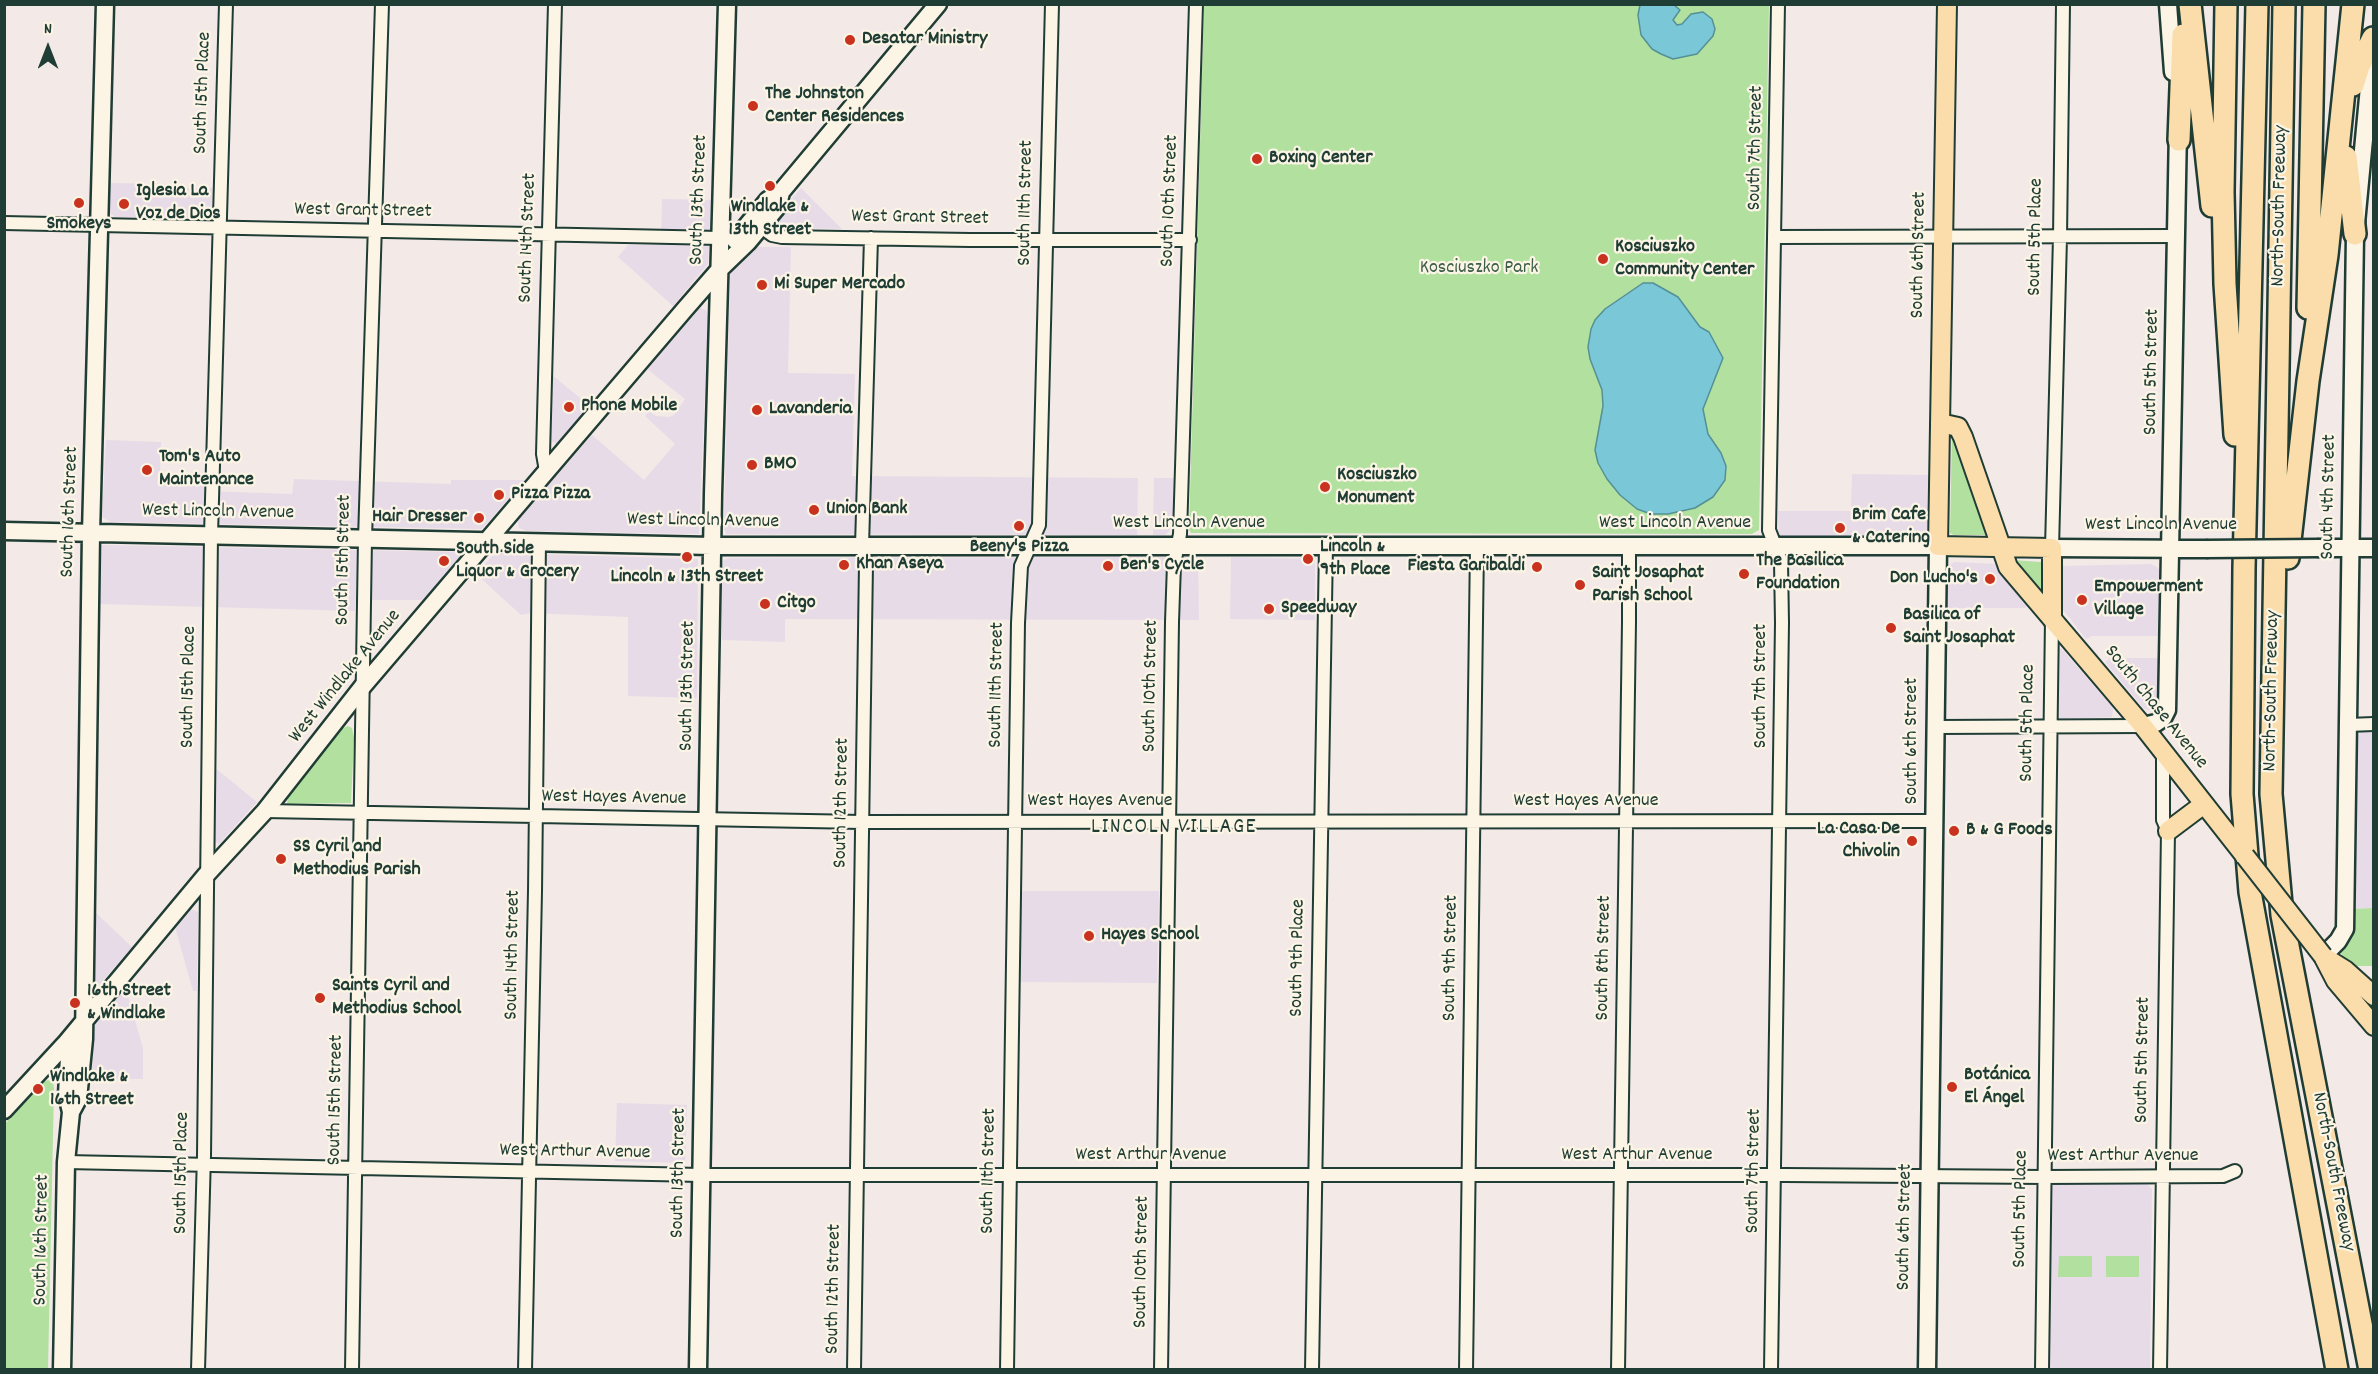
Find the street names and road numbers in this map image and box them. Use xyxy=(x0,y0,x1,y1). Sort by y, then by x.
street label: South 15th Place xyxy=(190,31,218,155)
street label: South 7th Street xyxy=(1744,85,1770,211)
street label: North-South Freeway xyxy=(2268,125,2294,287)
street label: South 13th Street xyxy=(686,134,714,266)
street label: South 10th Street xyxy=(1157,134,1185,268)
street label: South 11th Street xyxy=(1014,140,1040,266)
street label: South 14th Street xyxy=(515,173,543,303)
street label: South 5th Place xyxy=(2024,178,2050,296)
street label: South 6th Street xyxy=(1907,191,1933,319)
street label: West Grant Street xyxy=(294,199,432,225)
street label: West Grant Street xyxy=(851,206,989,232)
street label: South 5th Street xyxy=(2140,309,2166,435)
street label: South 4th Street xyxy=(2317,434,2343,560)
street label: South 16th Street xyxy=(57,446,85,578)
street label: South 15th Street xyxy=(332,494,358,626)
street label: West Lincoln Avenue xyxy=(142,500,294,526)
street label: West Lincoln Avenue xyxy=(627,509,779,535)
street label: West Lincoln Avenue xyxy=(1113,512,1265,536)
street label: West Lincoln Avenue xyxy=(1599,512,1751,536)
street label: West Lincoln Avenue xyxy=(2085,514,2237,538)
street label: West Windlake Avenue xyxy=(285,605,407,749)
street label: North-South Freeway xyxy=(2260,610,2286,772)
street label: South 10th Street xyxy=(1139,620,1165,752)
street label: South 13th Street xyxy=(676,621,702,751)
street label: South 11th Street xyxy=(985,622,1011,748)
street label: South 7th Street xyxy=(1750,624,1774,748)
street label: South 15th Place xyxy=(177,626,203,748)
street label: South Chase Avenue xyxy=(2098,641,2212,775)
street label: South 5th Place xyxy=(2016,664,2042,782)
street label: South 6th Street xyxy=(1901,678,1925,804)
street label: South 12th Street xyxy=(830,738,856,868)
street label: West Hayes Avenue xyxy=(541,786,687,812)
street label: West Hayes Avenue xyxy=(1028,790,1172,814)
street label: West Hayes Avenue xyxy=(1514,790,1658,814)
street label: South 14th Street xyxy=(501,890,527,1020)
street label: South 9th Street xyxy=(1439,895,1465,1021)
street label: South 8th Street xyxy=(1592,895,1618,1021)
street label: South 9th Place xyxy=(1286,899,1312,1017)
street label: South 5th Street xyxy=(2131,997,2157,1123)
street label: South 15th Street xyxy=(324,1034,350,1166)
street label: North-South Freeway xyxy=(2305,1091,2359,1253)
street label: South 13th Street xyxy=(667,1108,693,1238)
street label: South 11th Street xyxy=(977,1108,1003,1234)
street label: South 7th Street xyxy=(1742,1108,1768,1234)
street label: South 15th Place xyxy=(170,1112,196,1234)
street label: West Arthur Avenue xyxy=(499,1140,651,1166)
street label: West Arthur Avenue xyxy=(1076,1144,1226,1168)
street label: West Arthur Avenue xyxy=(1562,1144,1712,1168)
street label: West Arthur Avenue xyxy=(2048,1145,2198,1169)
street label: South 5th Place xyxy=(2009,1150,2035,1268)
street label: South 6th Street xyxy=(1893,1163,1919,1291)
street label: South 16th Street xyxy=(30,1174,56,1306)
street label: South 10th Street xyxy=(1130,1196,1156,1328)
street label: South 12th Street xyxy=(822,1224,848,1354)

